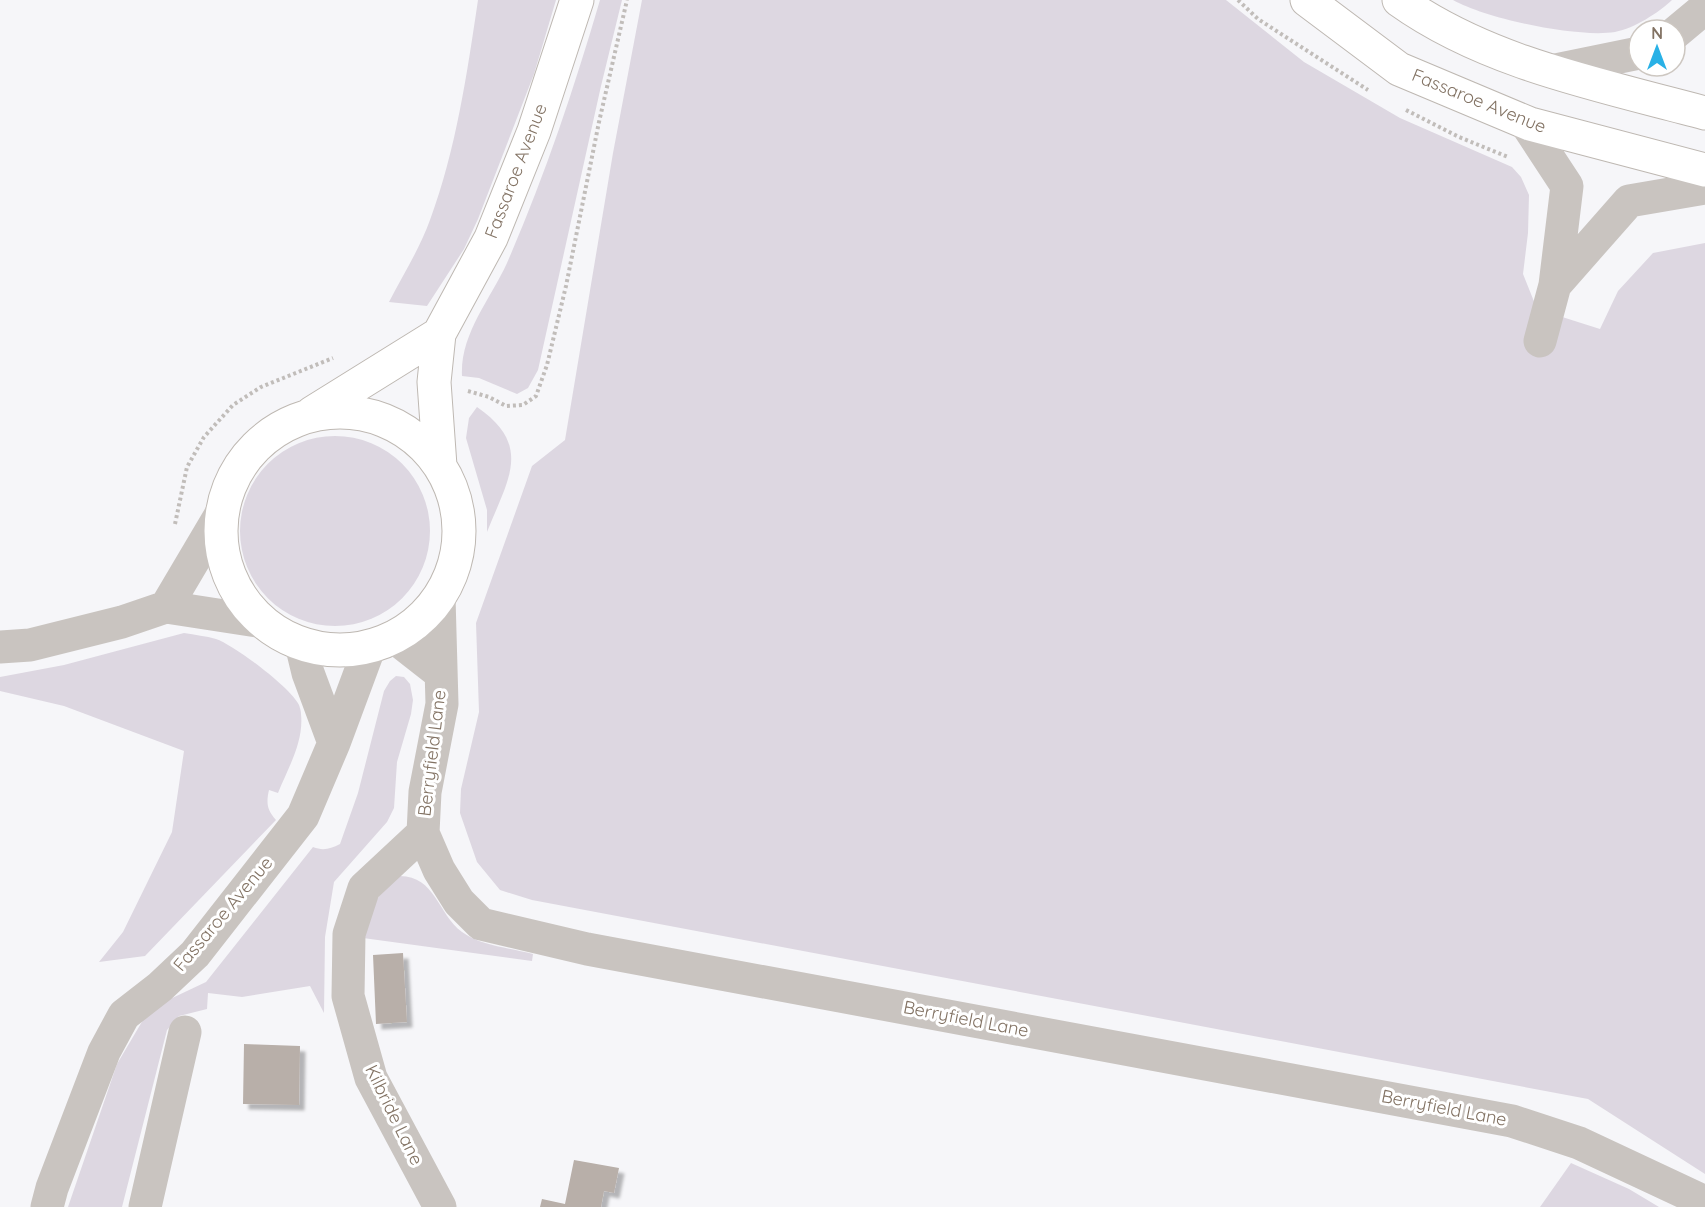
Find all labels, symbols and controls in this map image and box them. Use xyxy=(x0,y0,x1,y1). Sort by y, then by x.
north arrow xyxy=(1627,18,1687,78)
text: N xyxy=(1651,23,1663,43)
street label: Fassaroe Avenue xyxy=(1409,63,1550,138)
street label: Fassaroe Avenue xyxy=(479,100,552,242)
street label: Berryfield Lane xyxy=(412,688,451,818)
street label: Fassaroe Avenue xyxy=(168,852,277,976)
street label: Berryfield Lane xyxy=(901,995,1031,1042)
street label: Kilbride Lane xyxy=(360,1061,429,1169)
street label: Berryfield Lane xyxy=(1379,1084,1509,1131)

